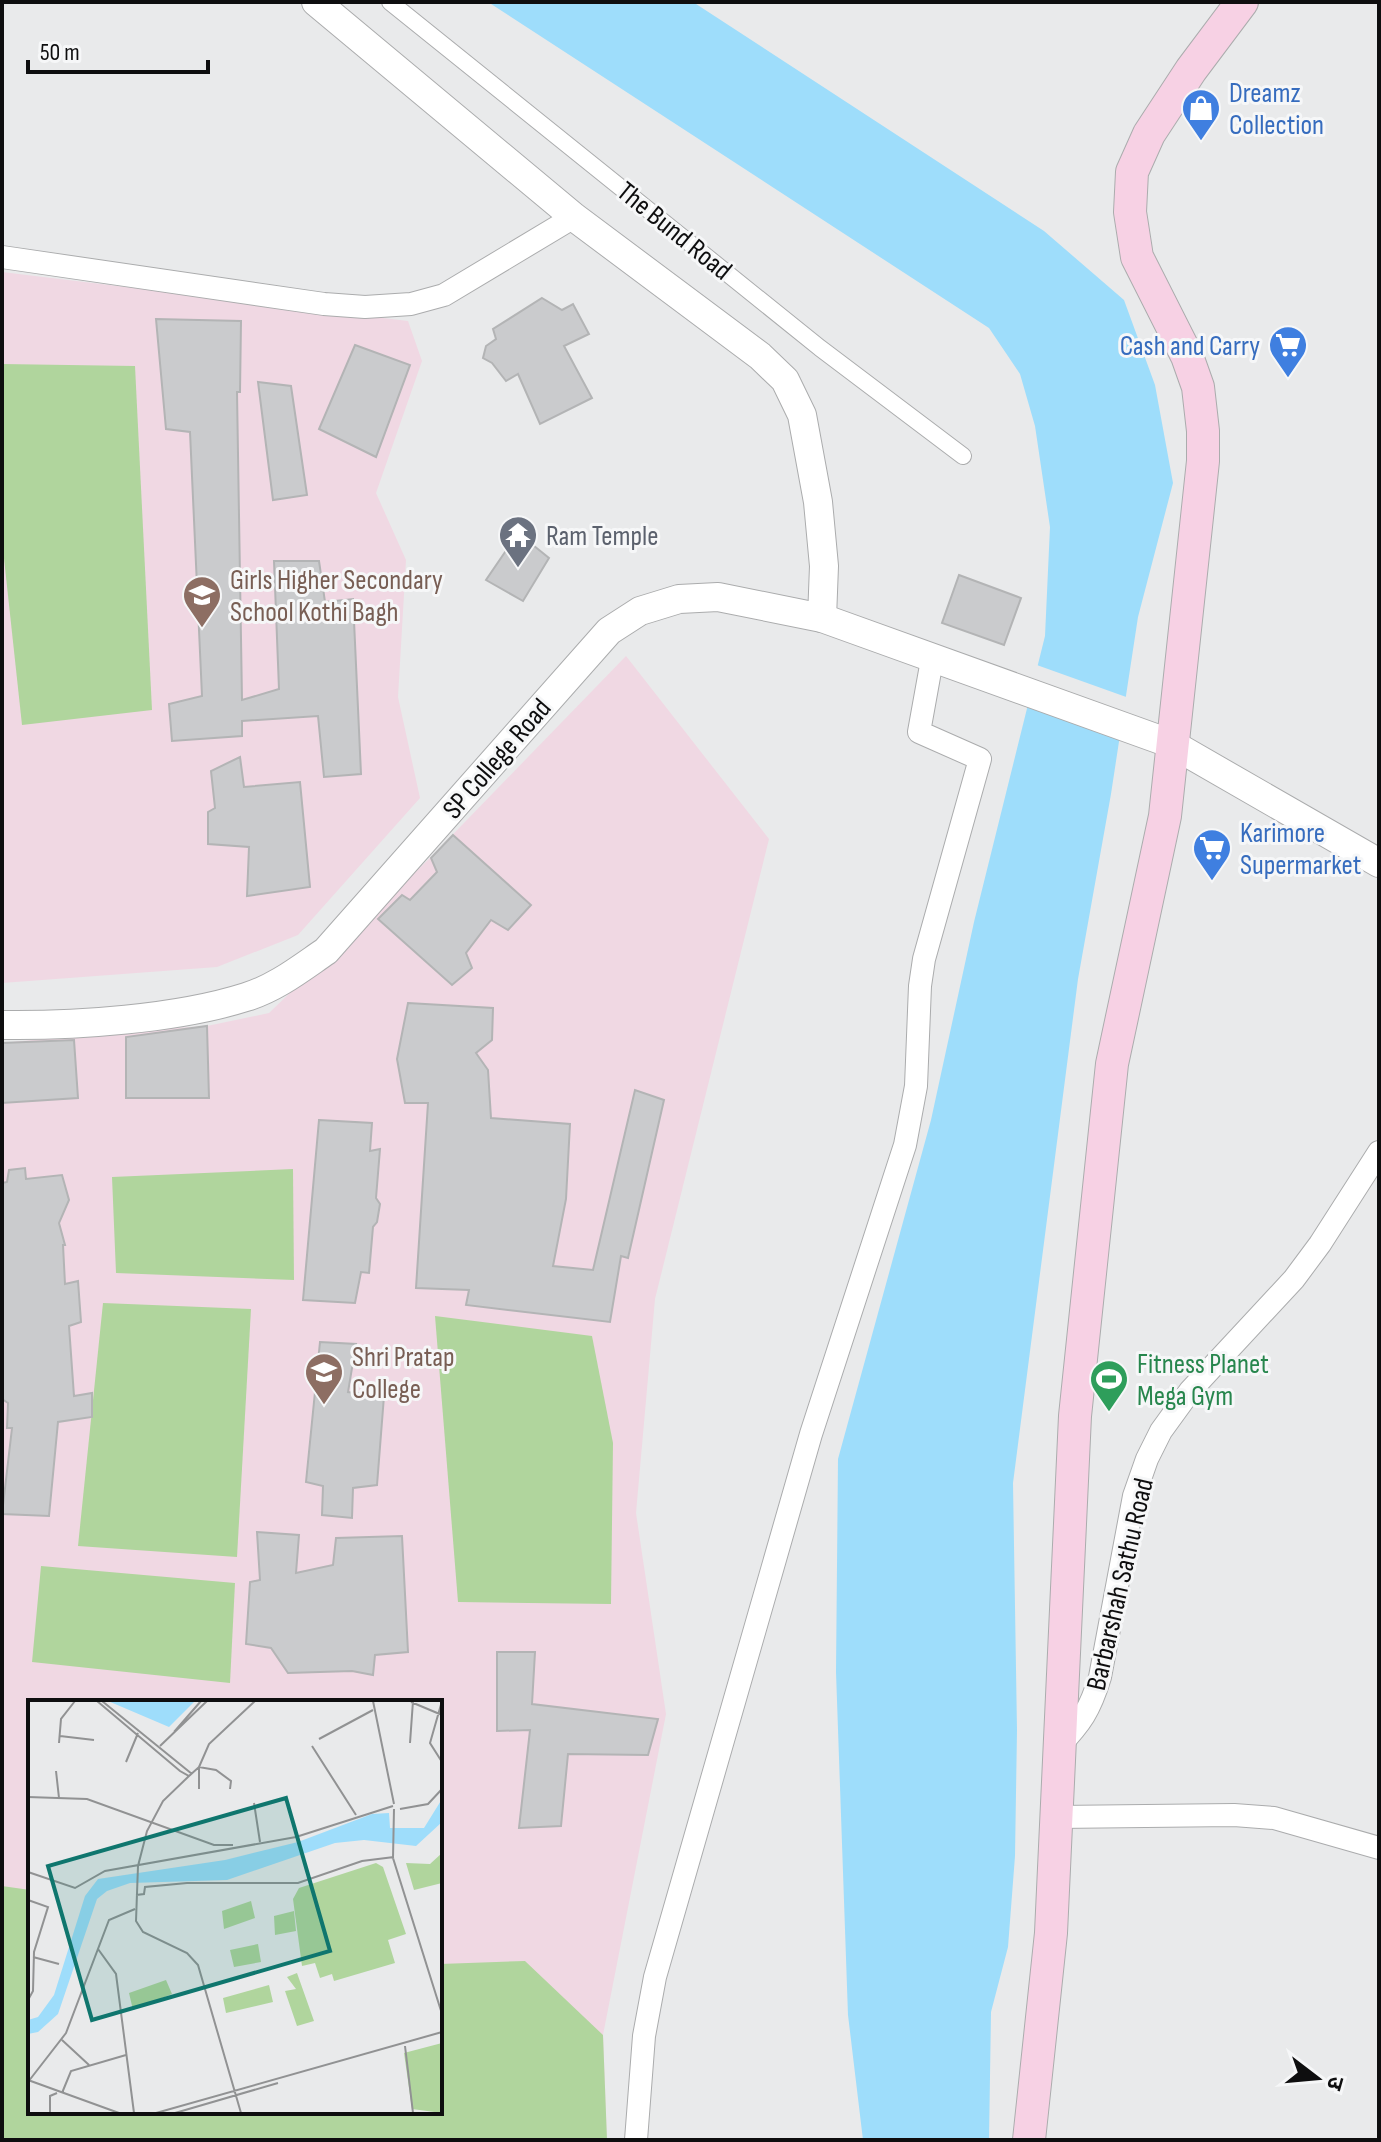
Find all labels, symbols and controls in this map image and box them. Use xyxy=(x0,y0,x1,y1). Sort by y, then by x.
scale bar xyxy=(28,24,208,74)
text: 50 m xyxy=(40,38,80,67)
place label: Dreamz Collection xyxy=(1229,77,1324,142)
shop icon: Dreamz Collection xyxy=(1180,87,1222,142)
street label: The Bund Road xyxy=(610,175,738,287)
supermarket icon: Cash and Carry xyxy=(1267,324,1309,379)
place label: Cash and Carry xyxy=(1120,330,1260,363)
temple icon: Ram Temple xyxy=(497,514,539,569)
place label: Ram Temple xyxy=(546,520,659,553)
place label: Girls Higher Secondary School Kothi Bagh xyxy=(230,564,443,629)
school or university icon: Girls Higher Secondary School Kothi Bagh xyxy=(181,574,223,629)
street label: SP College Road xyxy=(436,692,558,826)
place label: Karimore Supermarket xyxy=(1240,817,1361,882)
supermarket icon: Karimore Supermarket xyxy=(1191,827,1233,882)
place label: Shri Pratap College xyxy=(352,1341,455,1406)
place label: Fitness Planet Mega Gym xyxy=(1137,1348,1269,1413)
school or university icon: Shri Pratap College xyxy=(303,1351,345,1406)
sports icon: Fitness Planet Mega Gym xyxy=(1088,1358,1130,1413)
street label: Barbarshah Sathu Road xyxy=(1080,1475,1161,1694)
inset map xyxy=(28,1700,442,2114)
north arrow xyxy=(1277,2038,1357,2118)
text: उ xyxy=(1320,2073,1350,2094)

